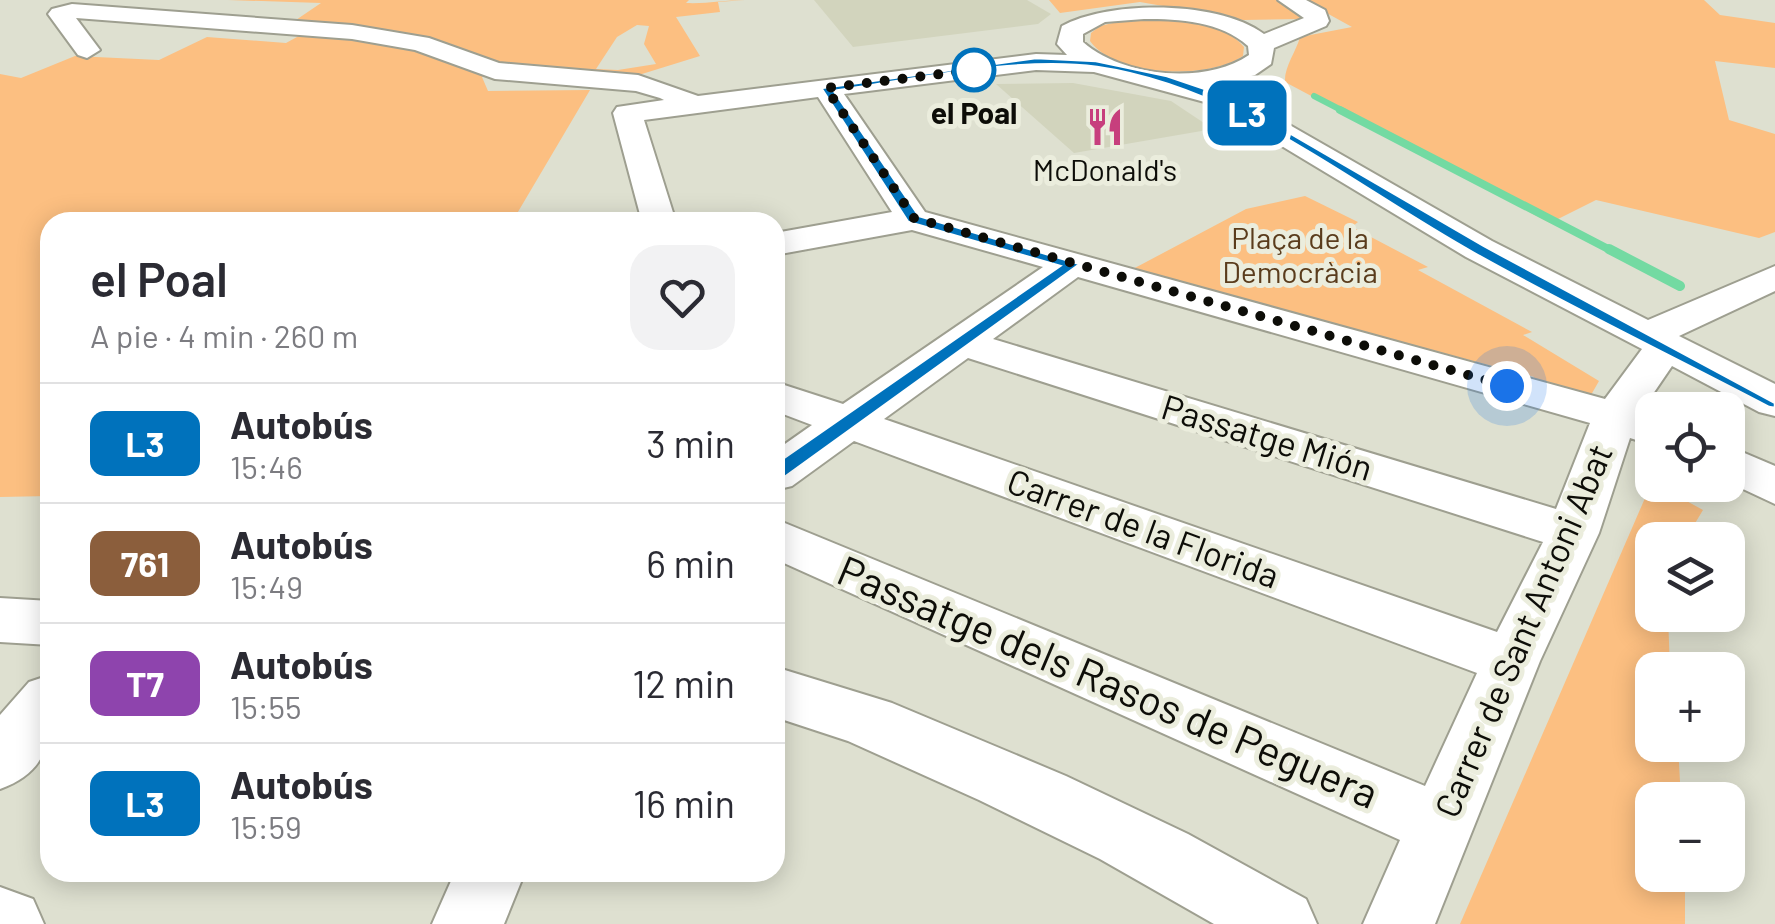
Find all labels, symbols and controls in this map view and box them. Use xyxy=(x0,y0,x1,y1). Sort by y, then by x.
marker: el Poal xyxy=(953,49,995,91)
line badge: L3 xyxy=(1202,80,1292,146)
text: L3 xyxy=(1228,92,1266,134)
place label: el Poal xyxy=(931,94,1017,130)
restaurant icon: McDonald's xyxy=(1084,106,1126,148)
place label: McDonald's xyxy=(1033,151,1177,187)
park label: Plaça de la Democràcia xyxy=(1222,219,1378,289)
button: heart xyxy=(630,245,735,350)
text: el Poal xyxy=(90,249,228,307)
text: A pie · 4 min · 260 m xyxy=(90,316,358,354)
your location xyxy=(1482,361,1532,411)
street label: Passatge Mión xyxy=(1157,384,1378,488)
map controls xyxy=(1635,392,1745,892)
button: locate xyxy=(1635,392,1745,502)
text: Autobús xyxy=(230,401,373,447)
text: 3 min xyxy=(646,420,735,466)
text: L3 xyxy=(126,422,164,464)
street label: Carrer de Sant Antoni Abat xyxy=(1424,437,1620,823)
text: 15:46 xyxy=(230,447,303,485)
street label: Carrer de la Florida xyxy=(1002,458,1285,596)
text: Autobús xyxy=(230,521,373,567)
button: layers xyxy=(1635,522,1745,632)
text: 6 min xyxy=(646,540,735,586)
text: 761 xyxy=(121,542,169,584)
street label: Passatge dels Rasos de Peguera xyxy=(831,543,1387,818)
text: 15:49 xyxy=(230,567,303,605)
text: Autobús xyxy=(230,641,373,687)
button: + xyxy=(1635,652,1745,762)
text: 12 min xyxy=(632,660,735,706)
text: T7 xyxy=(126,662,164,704)
text: 15:55 xyxy=(230,687,301,725)
text: Autobús xyxy=(230,761,373,807)
text: 16 min xyxy=(633,780,735,826)
text: L3 xyxy=(126,782,164,824)
button: − xyxy=(1635,782,1745,892)
text: 15:59 xyxy=(230,807,302,845)

